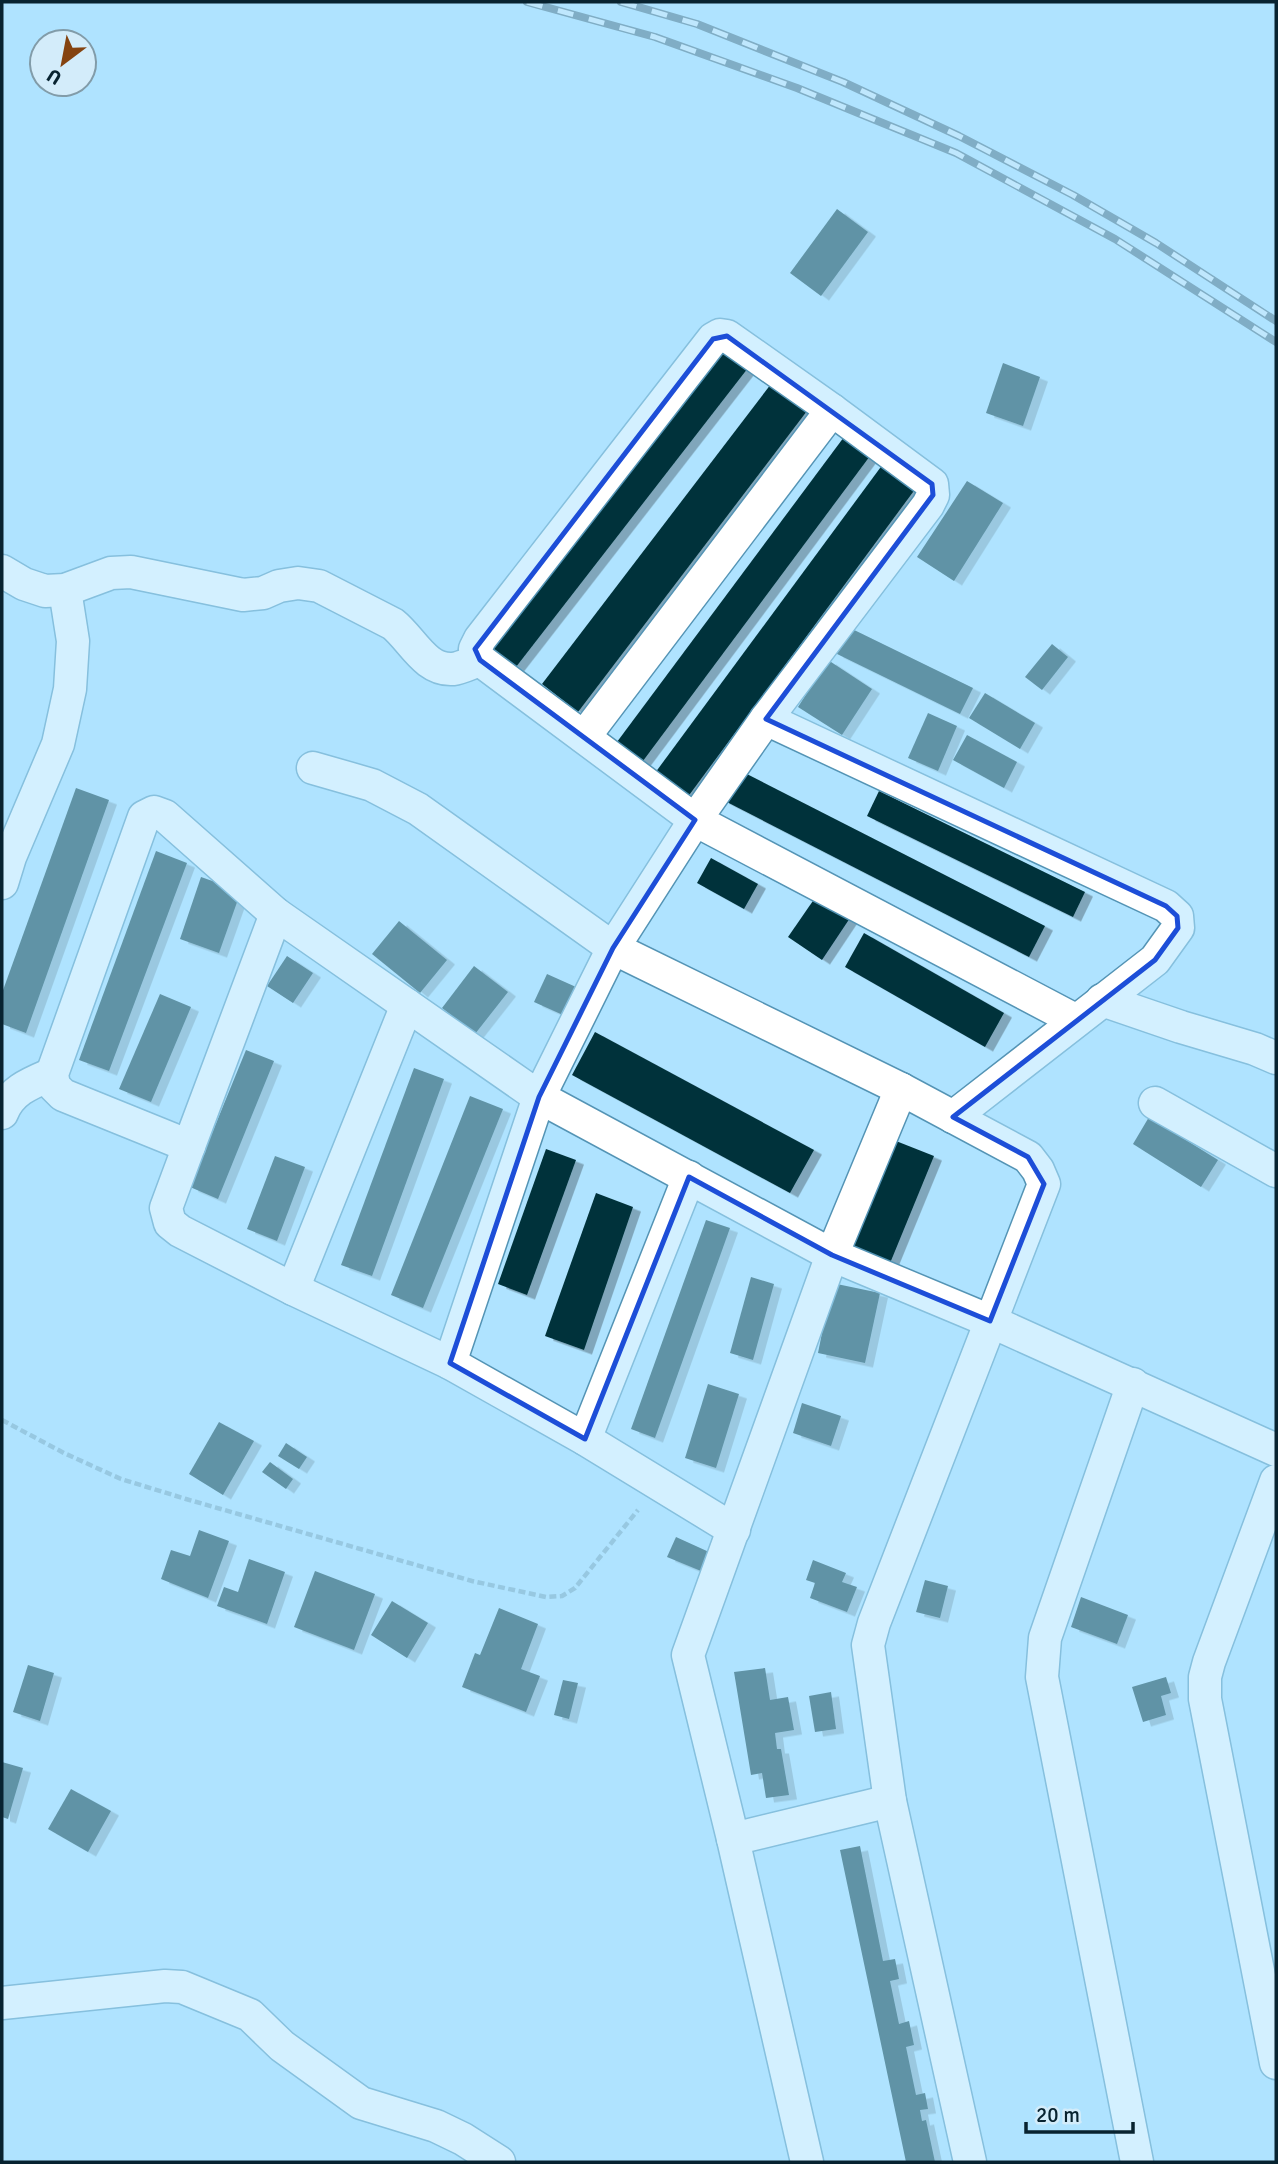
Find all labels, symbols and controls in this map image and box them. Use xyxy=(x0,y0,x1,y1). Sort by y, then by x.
north arrow xyxy=(28,28,98,98)
text: U xyxy=(43,63,66,90)
scale bar xyxy=(1026,2090,1133,2134)
text: 20 m xyxy=(1036,2102,1080,2128)

